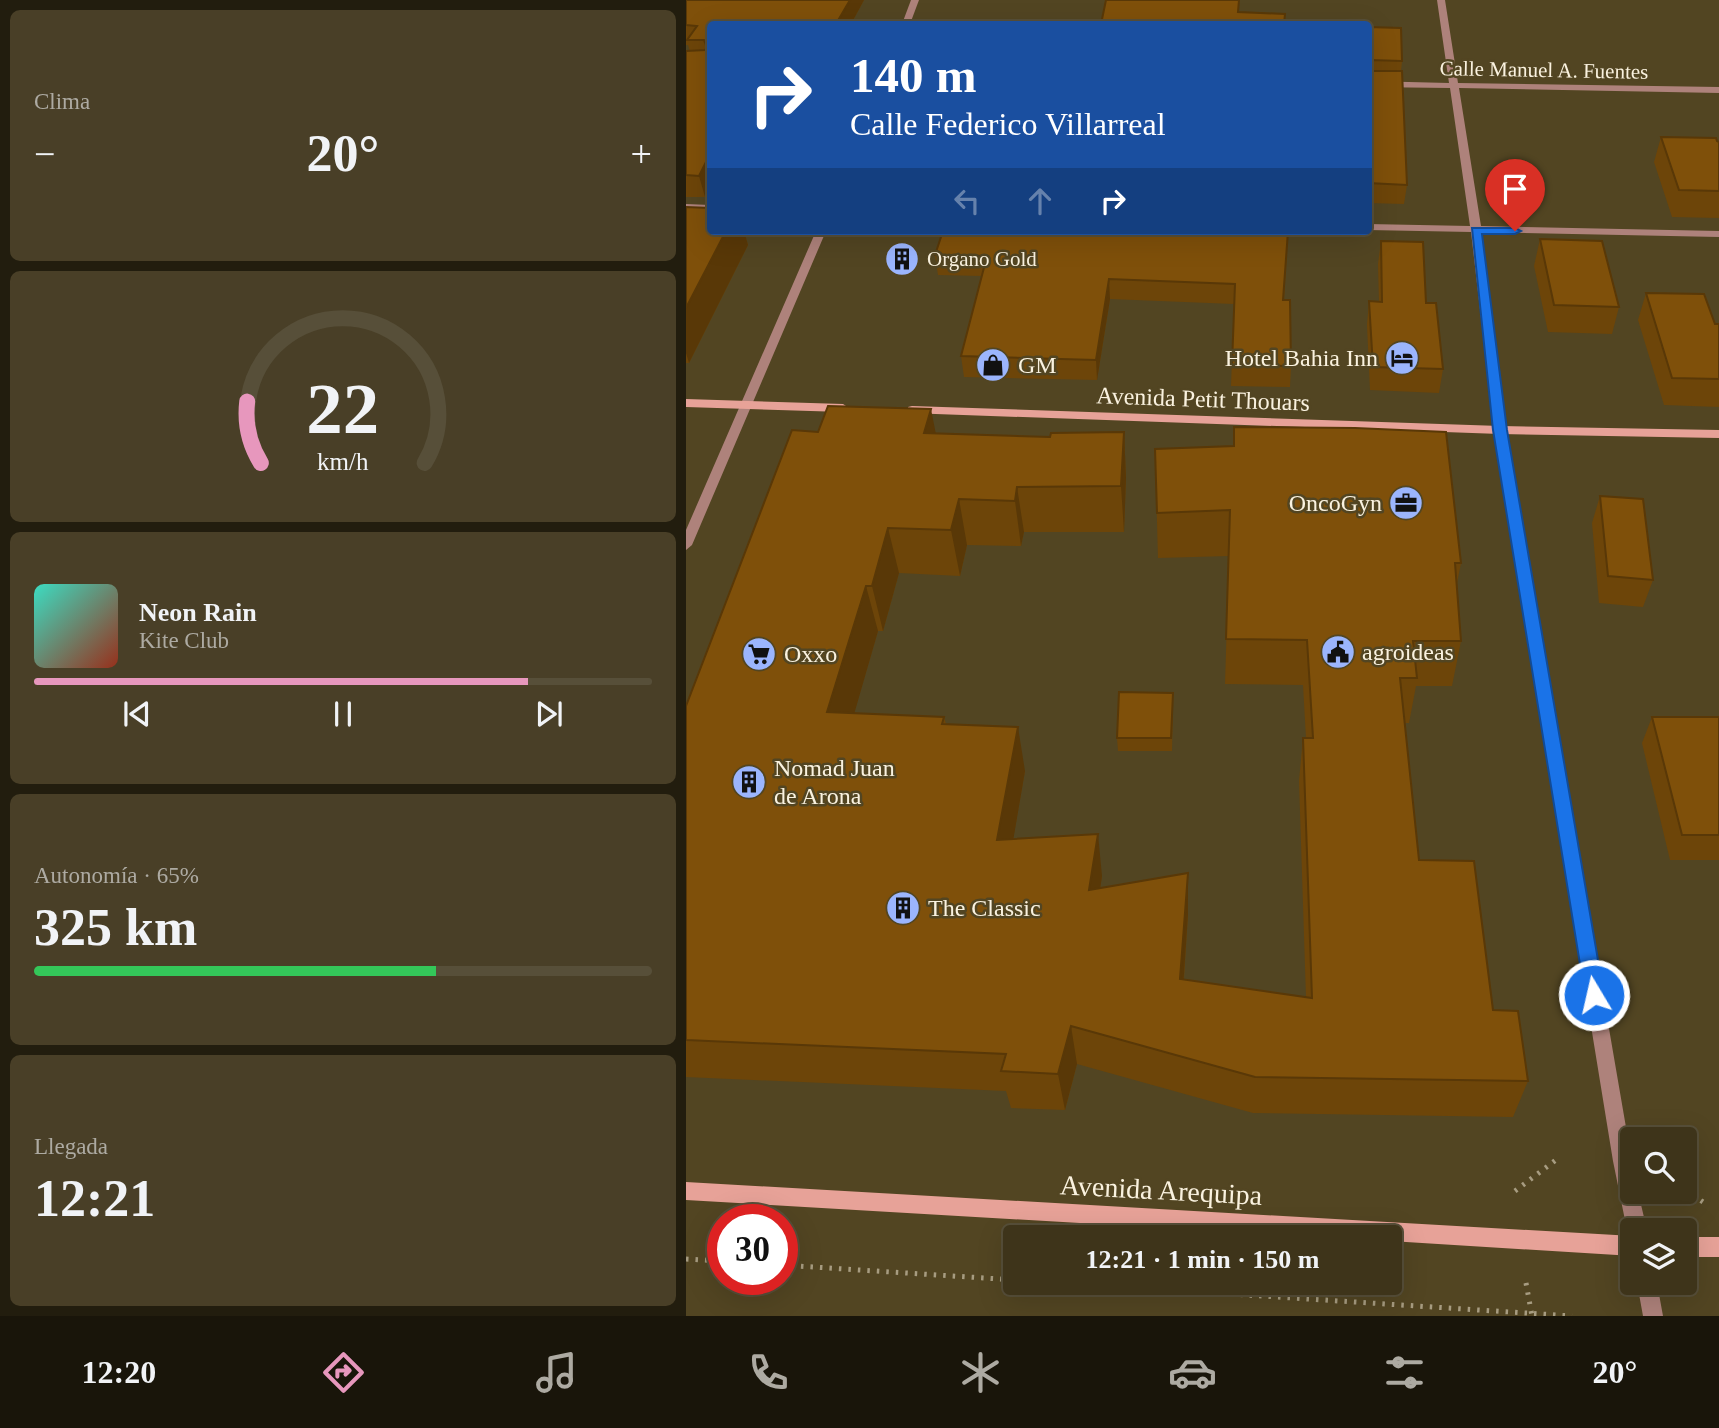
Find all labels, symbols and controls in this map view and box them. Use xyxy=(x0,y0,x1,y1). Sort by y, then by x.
text: 140 m xyxy=(850,48,977,103)
icon: right xyxy=(735,49,826,140)
street label: Calle Manuel A. Fuentes xyxy=(1439,56,1649,84)
text: Clima xyxy=(34,89,90,114)
text: Calle Federico Villarreal xyxy=(850,106,1166,142)
text: 20° xyxy=(307,125,379,182)
text: − xyxy=(34,133,55,175)
text: + xyxy=(631,133,652,175)
pin xyxy=(1485,159,1545,231)
icon: arrive xyxy=(1496,170,1534,208)
icon: left xyxy=(948,182,986,220)
icon: ahead xyxy=(1021,182,1059,220)
icon: right xyxy=(1094,182,1132,220)
building icon: Organo Gold xyxy=(883,240,921,278)
place label: Organo Gold xyxy=(927,247,1037,271)
hotel icon: Hotel Bahia Inn xyxy=(1383,339,1421,377)
place label: Hotel Bahia Inn xyxy=(1225,345,1378,371)
shop icon: GM xyxy=(974,346,1012,384)
place label: GM xyxy=(1018,352,1057,378)
text: 22 xyxy=(307,368,379,449)
street label: Avenida Petit Thouars xyxy=(1096,382,1310,416)
text: km/h xyxy=(317,448,369,475)
office icon: OncoGyn xyxy=(1387,484,1425,522)
place label: OncoGyn xyxy=(1289,490,1382,516)
text: Neon Rain xyxy=(139,598,257,627)
text: Kite Club xyxy=(139,628,229,653)
public building icon: agroideas xyxy=(1319,633,1357,671)
supermarket icon: Oxxo xyxy=(740,635,778,673)
place label: agroideas xyxy=(1362,639,1454,665)
place label: Oxxo xyxy=(784,641,837,667)
icon: previous xyxy=(118,695,156,733)
icon: pause xyxy=(324,695,362,733)
icon: next xyxy=(530,695,568,733)
place label: Nomad Juan de Arona xyxy=(774,755,895,809)
building icon: Nomad Juan de Arona xyxy=(730,763,768,801)
text: Autonomía · 65% xyxy=(34,863,199,888)
building icon: The Classic xyxy=(884,889,922,927)
place label: The Classic xyxy=(928,895,1041,921)
text: 325 km xyxy=(34,899,197,956)
position arrow xyxy=(1557,958,1631,1032)
map controls xyxy=(1620,1127,1697,1295)
button: search xyxy=(1620,1127,1697,1204)
text: Llegada xyxy=(34,1134,108,1159)
street label: Avenida Arequipa xyxy=(1059,1169,1263,1211)
text: 12:21 xyxy=(34,1170,155,1227)
speed limit sign: 30 xyxy=(707,1204,798,1295)
button: layers xyxy=(1620,1218,1697,1295)
text: 12:21 · 1 min · 150 m xyxy=(1086,1245,1320,1274)
icon: directions xyxy=(319,1348,368,1397)
icon: music xyxy=(532,1348,581,1397)
icon: phone xyxy=(744,1348,793,1397)
icon: climate xyxy=(956,1348,1005,1397)
icon: car xyxy=(1168,1348,1217,1397)
icon: filters xyxy=(1380,1348,1429,1397)
text: 12:20 xyxy=(82,1354,156,1390)
text: 20° xyxy=(1593,1354,1637,1390)

